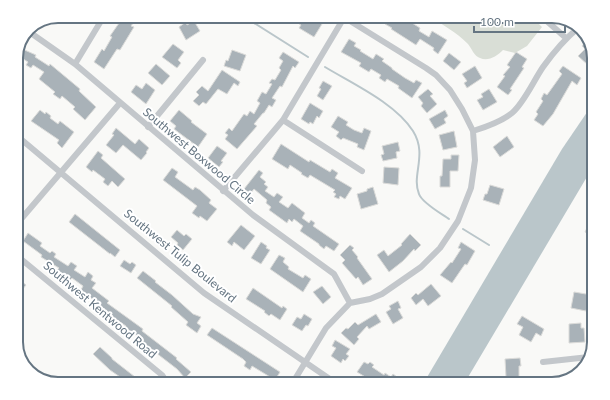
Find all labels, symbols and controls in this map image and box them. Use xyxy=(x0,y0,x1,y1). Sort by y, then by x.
scale bar xyxy=(474,8,565,34)
text: 100 m xyxy=(480,14,514,29)
street label: Southwest Boxwood Circle xyxy=(140,104,259,207)
street label: Southwest Tulip Boulevard xyxy=(121,206,239,305)
street label: Southwest Kentwood Road xyxy=(41,258,160,361)

